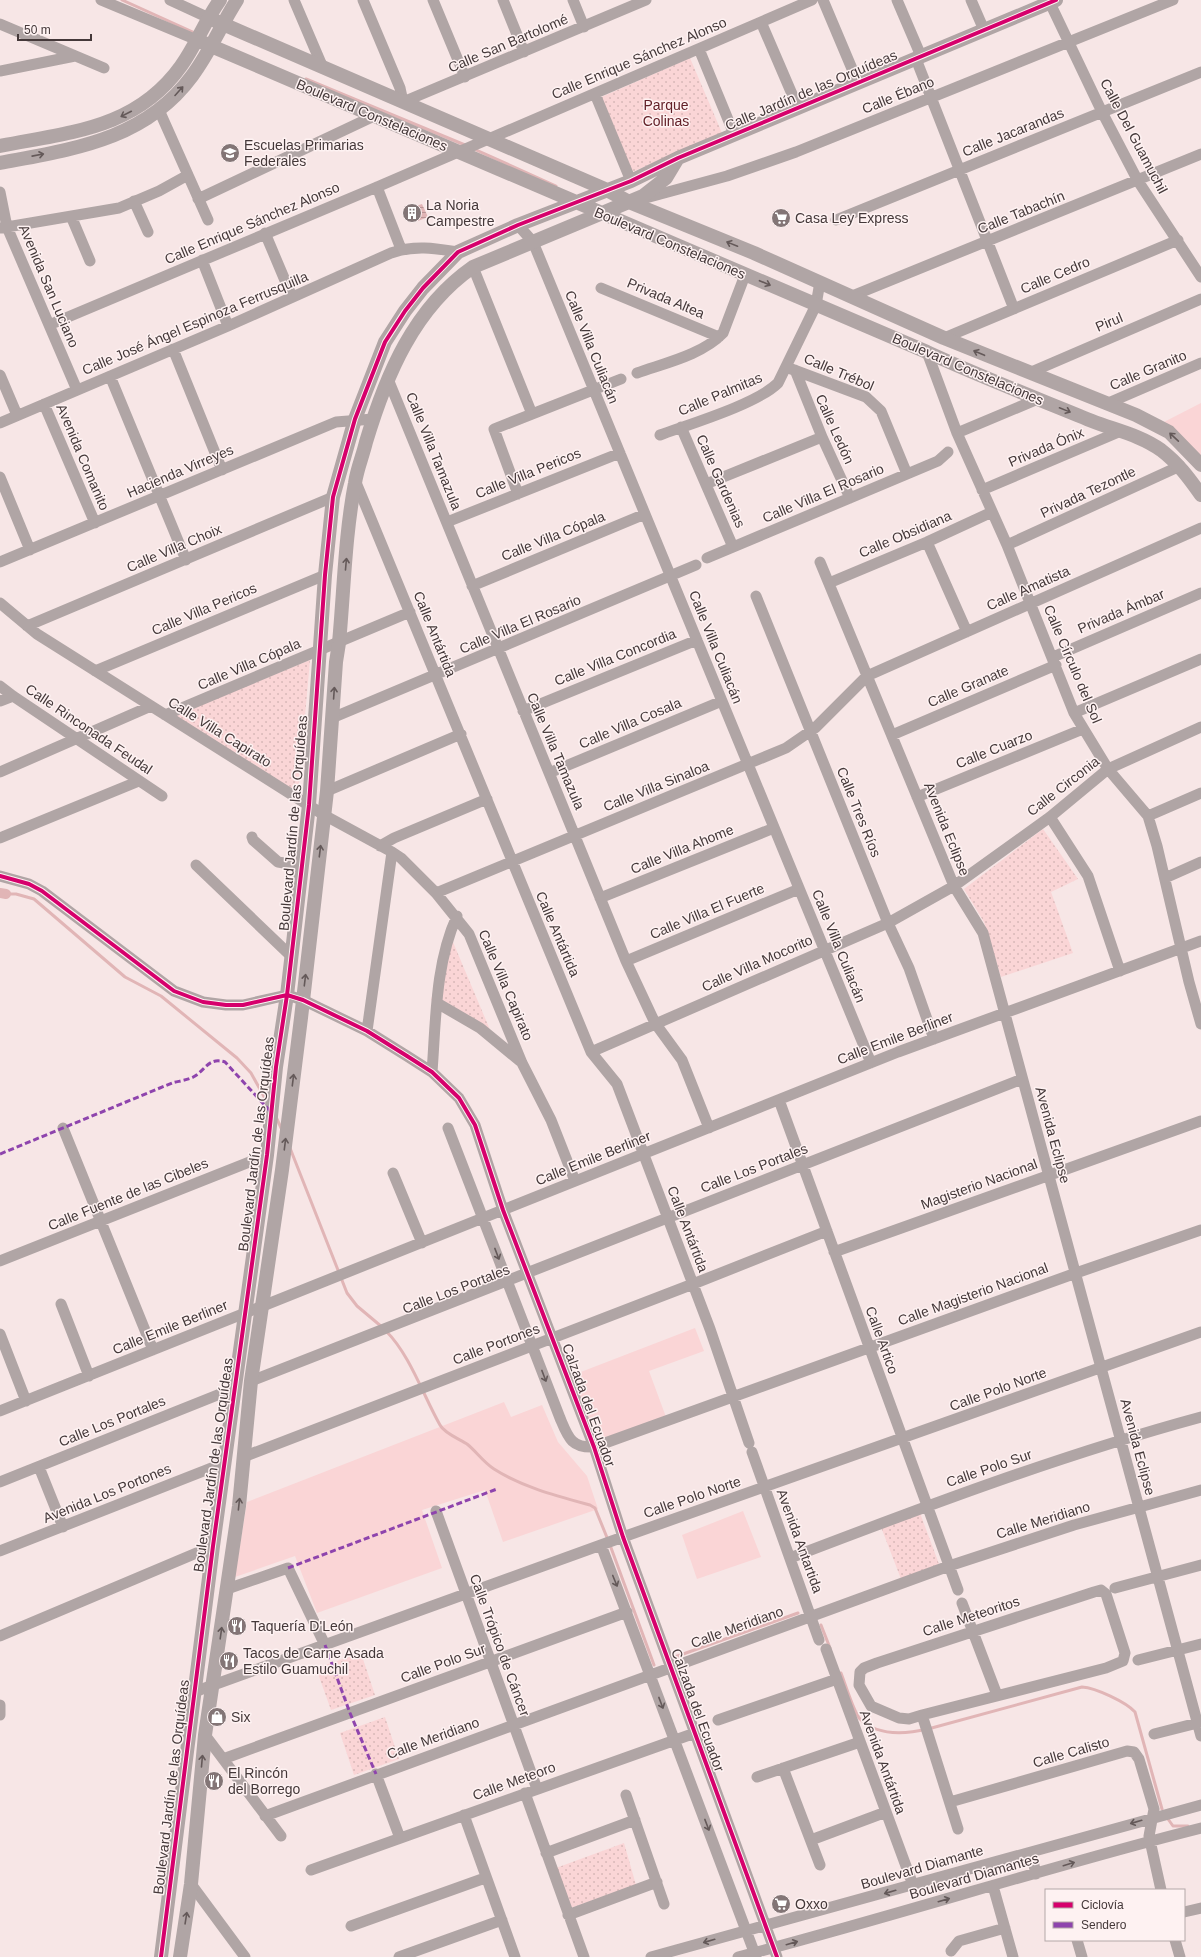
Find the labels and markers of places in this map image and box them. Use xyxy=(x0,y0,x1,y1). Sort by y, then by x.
place label: Escuelas Primarias Federales xyxy=(244,137,364,169)
school or university icon: Escuelas Primarias Federales xyxy=(219,142,241,164)
place label: La Noria Campestre xyxy=(426,197,495,229)
building icon: La Noria Campestre xyxy=(401,202,423,224)
supermarket icon: Casa Ley Express xyxy=(770,207,792,229)
place label: Casa Ley Express xyxy=(795,210,909,226)
restaurant icon: Taquería D'León xyxy=(226,1615,248,1637)
place label: Taquería D'León xyxy=(251,1618,353,1634)
place label: Tacos de Carne Asada Estilo Guamuchil xyxy=(243,1645,384,1677)
restaurant icon: Tacos de Carne Asada Estilo Guamuchil xyxy=(218,1650,240,1672)
shop icon: Six xyxy=(206,1706,228,1728)
place label: Six xyxy=(231,1709,250,1725)
place label: El Rincón del Borrego xyxy=(228,1765,301,1797)
restaurant icon: El Rincón del Borrego xyxy=(203,1770,225,1792)
supermarket icon: Oxxo xyxy=(770,1893,792,1915)
place label: Oxxo xyxy=(795,1896,828,1912)

